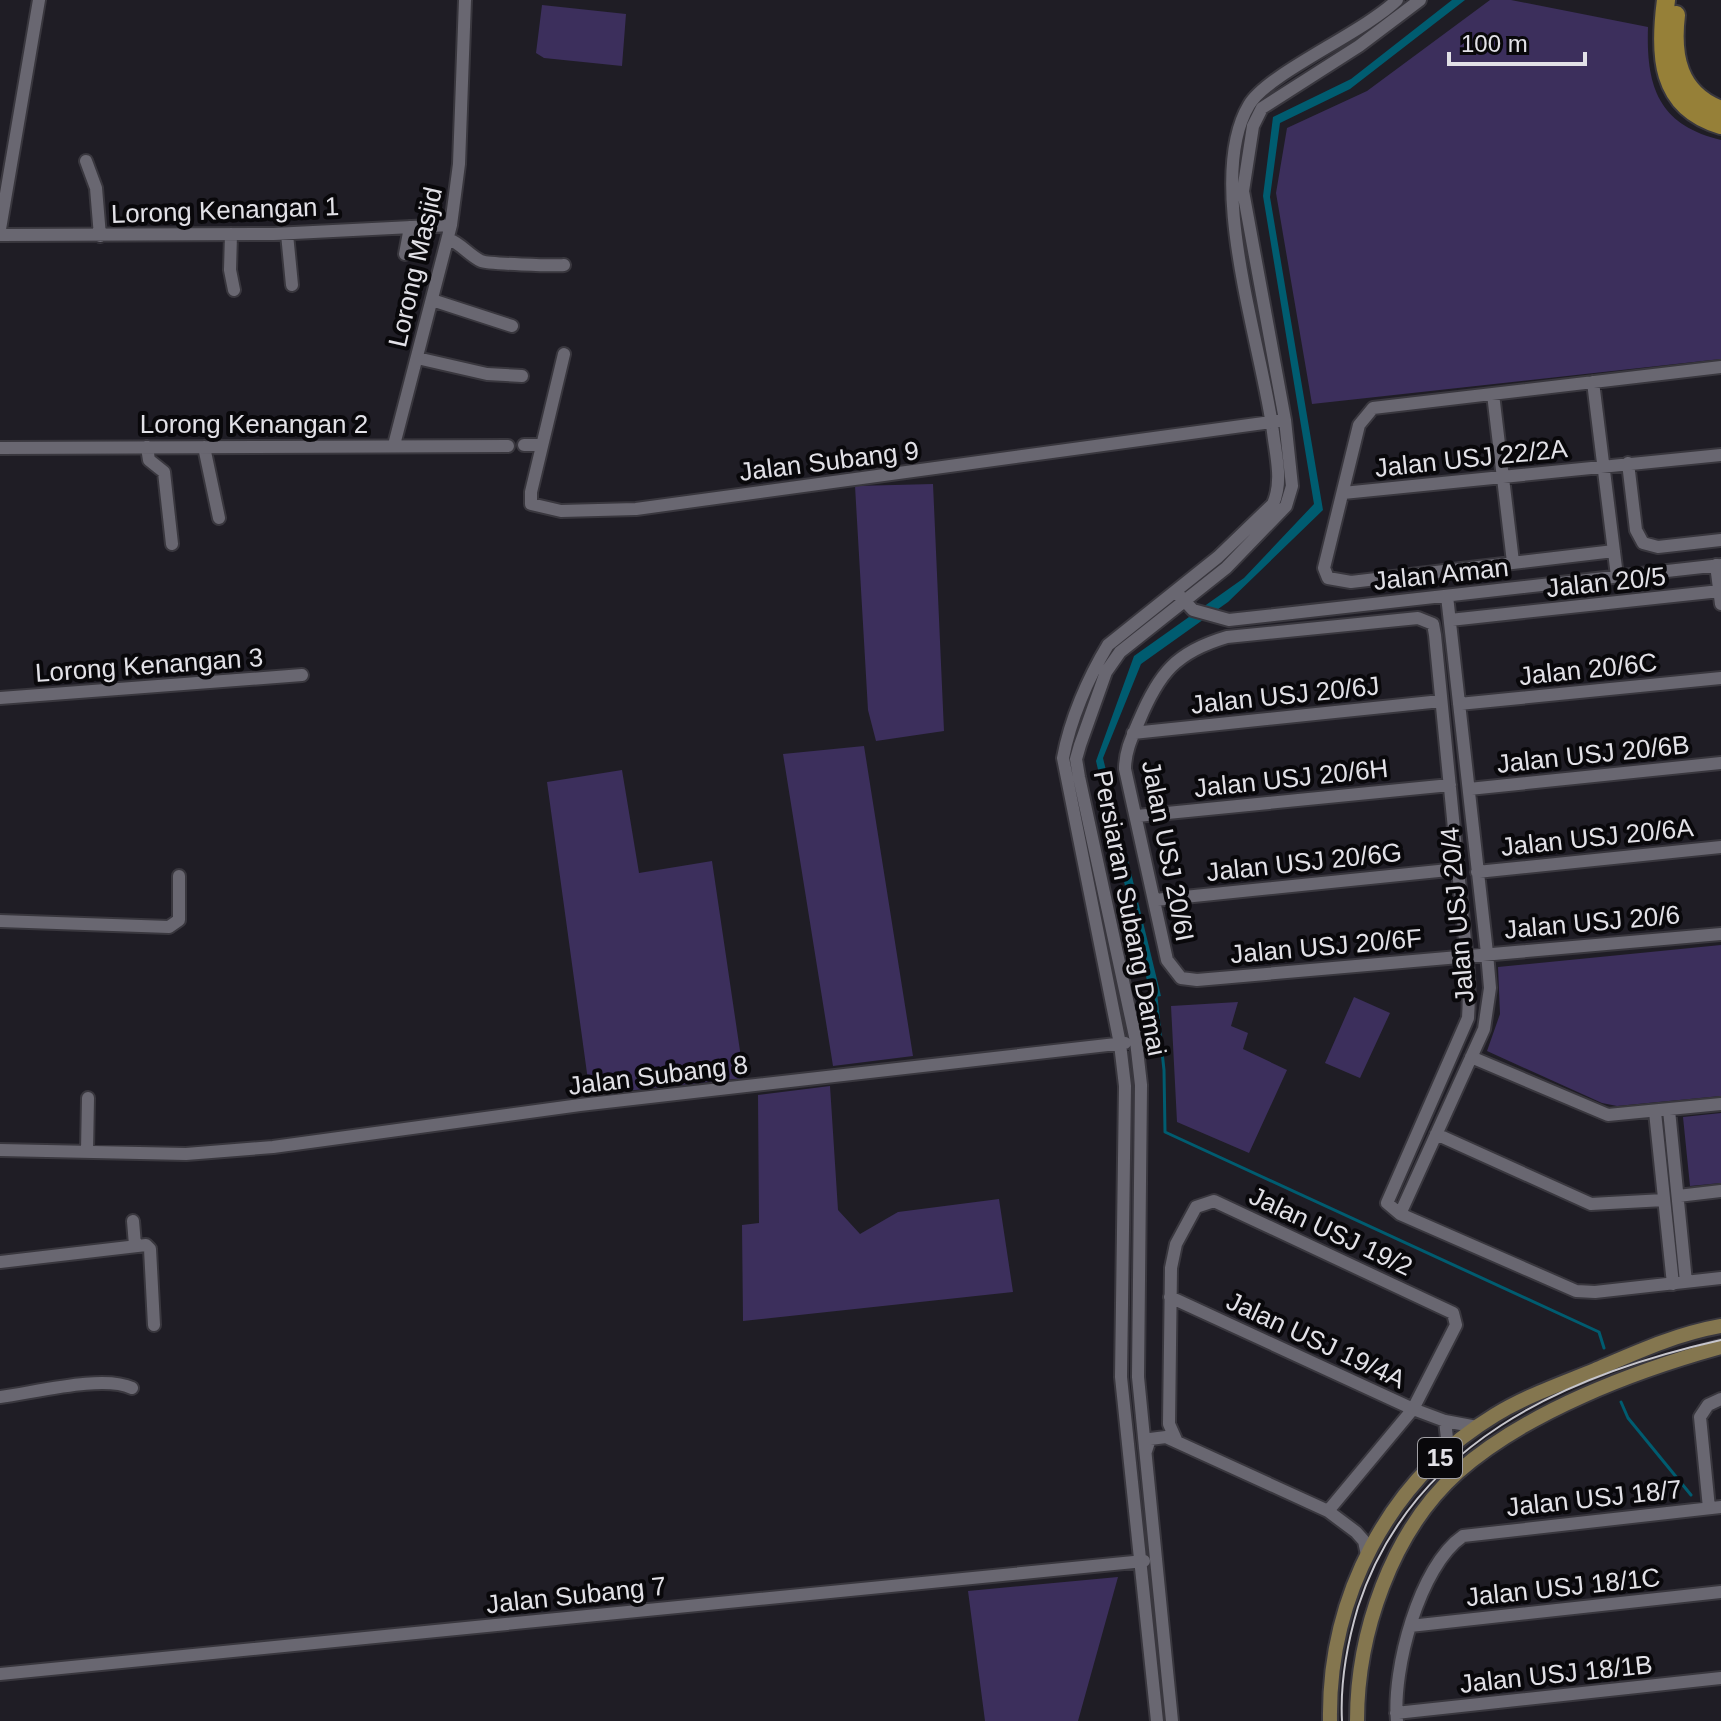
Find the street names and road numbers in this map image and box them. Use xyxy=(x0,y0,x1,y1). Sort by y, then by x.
street label: Lorong Masjid xyxy=(382,184,448,350)
street label: Lorong Kenangan 1 xyxy=(110,191,340,229)
street label: Lorong Kenangan 2 xyxy=(140,409,368,439)
street label: Jalan USJ 22/2A xyxy=(1373,433,1570,483)
street label: Jalan Subang 9 xyxy=(737,435,921,487)
street label: Jalan Aman xyxy=(1372,552,1510,596)
street label: Jalan 20/5 xyxy=(1545,561,1667,603)
street label: Lorong Kenangan 3 xyxy=(34,642,264,688)
street label: Jalan 20/6C xyxy=(1517,647,1659,691)
street label: Jalan USJ 20/6J xyxy=(1189,670,1381,720)
street label: Jalan USJ 20/6B xyxy=(1495,729,1691,779)
street label: Jalan USJ 20/6H xyxy=(1192,753,1390,803)
street label: Jalan USJ 20/6I xyxy=(1136,758,1200,944)
street label: Persiaran Subang Damai xyxy=(1088,768,1172,1058)
street label: Jalan USJ 20/6A xyxy=(1499,812,1696,862)
street label: Jalan USJ 20/4 xyxy=(1434,826,1480,1004)
street label: Jalan USJ 20/6G xyxy=(1205,837,1403,887)
street label: Jalan USJ 20/6 xyxy=(1503,899,1681,945)
street label: Jalan USJ 20/6F xyxy=(1229,923,1423,969)
street label: Jalan Subang 8 xyxy=(566,1049,750,1101)
street label: Jalan USJ 19/2 xyxy=(1245,1180,1417,1282)
street label: Jalan USJ 19/4A xyxy=(1222,1285,1411,1395)
road number: 15 xyxy=(1418,1438,1462,1478)
street label: Jalan USJ 18/7 xyxy=(1505,1474,1683,1522)
street label: Jalan USJ 18/1C xyxy=(1464,1562,1662,1612)
street label: Jalan Subang 7 xyxy=(485,1571,667,1619)
street label: Jalan USJ 18/1B xyxy=(1458,1649,1654,1699)

